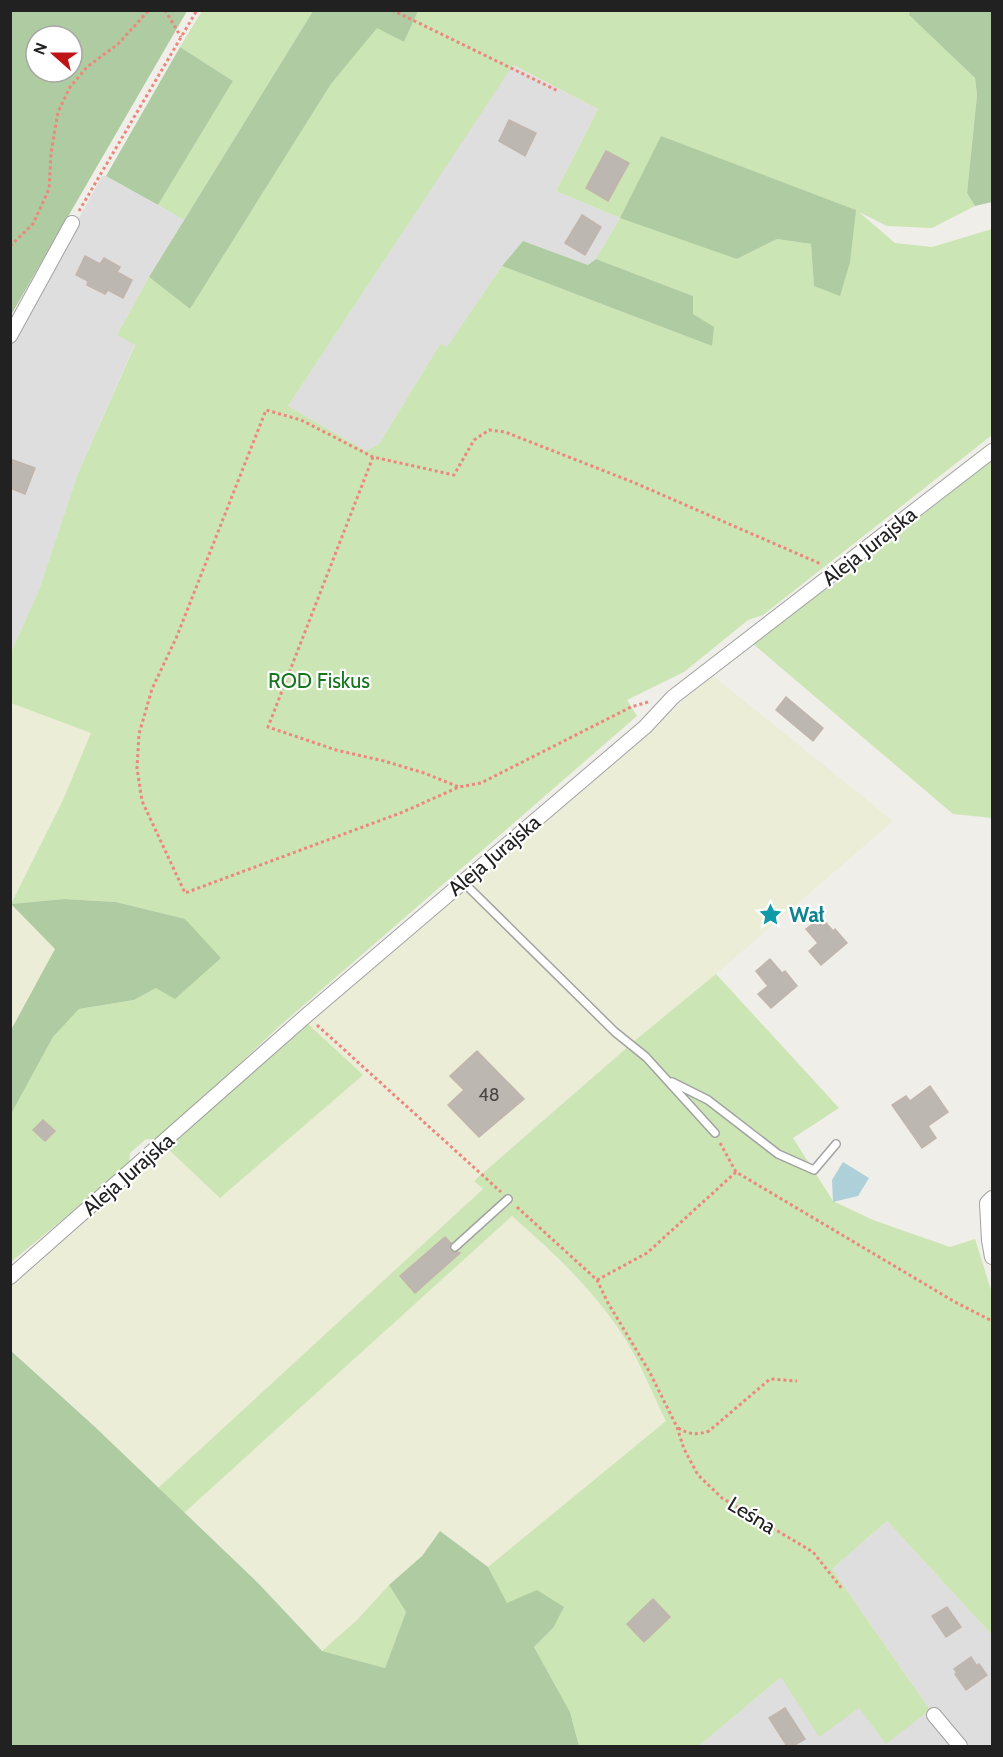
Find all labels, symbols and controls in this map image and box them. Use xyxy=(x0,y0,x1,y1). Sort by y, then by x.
north arrow xyxy=(24,24,84,84)
text: N xyxy=(30,40,51,57)
street label: Aleja Jurajska xyxy=(817,501,922,591)
park label: ROD Fiskus xyxy=(268,668,370,693)
street label: Aleja Jurajska xyxy=(443,809,546,902)
place icon: Wał xyxy=(758,901,784,927)
place label: Wał xyxy=(789,902,825,927)
house number: 48 xyxy=(478,1084,500,1106)
street label: Aleja Jurajska xyxy=(77,1128,179,1221)
street label: Leśna xyxy=(723,1491,781,1539)

